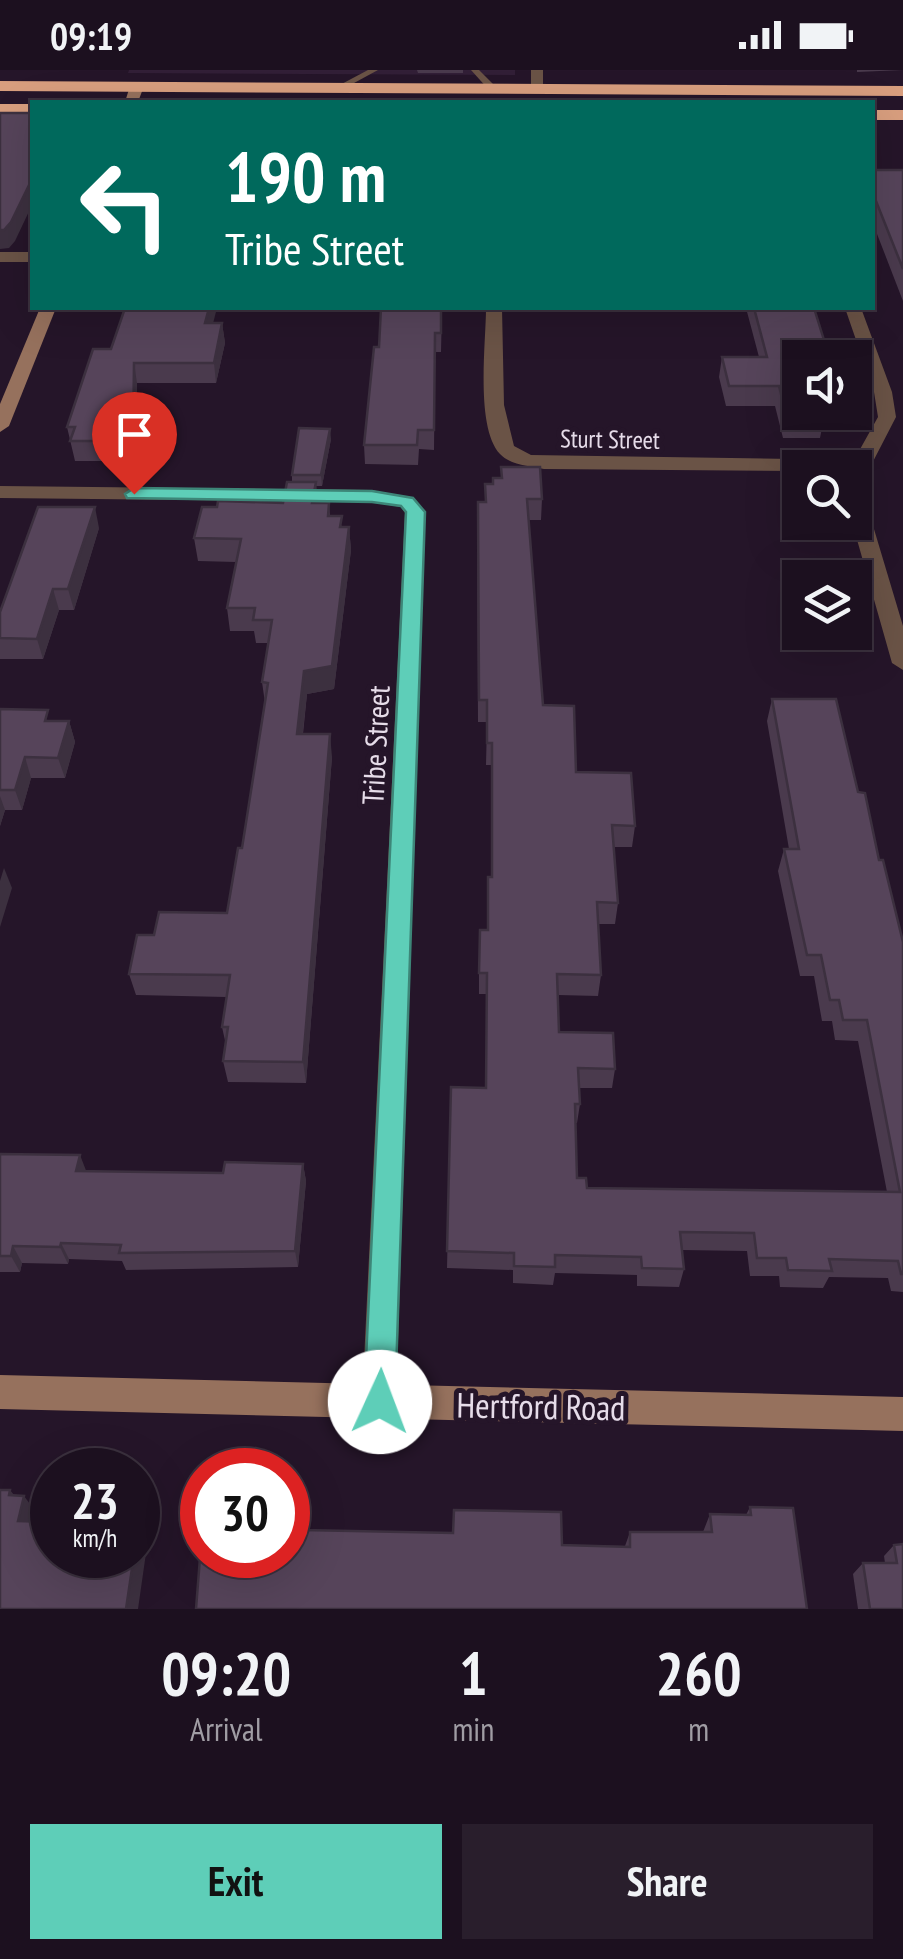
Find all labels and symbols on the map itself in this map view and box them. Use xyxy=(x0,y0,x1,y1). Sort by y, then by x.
pin xyxy=(92,392,177,495)
street label: Sturt Street xyxy=(560,422,660,456)
street label: Tribe Street xyxy=(352,684,398,806)
position arrow xyxy=(328,1350,432,1454)
street label: Hertford Road xyxy=(456,1382,626,1430)
speed limit sign: 30 xyxy=(180,1448,310,1578)

